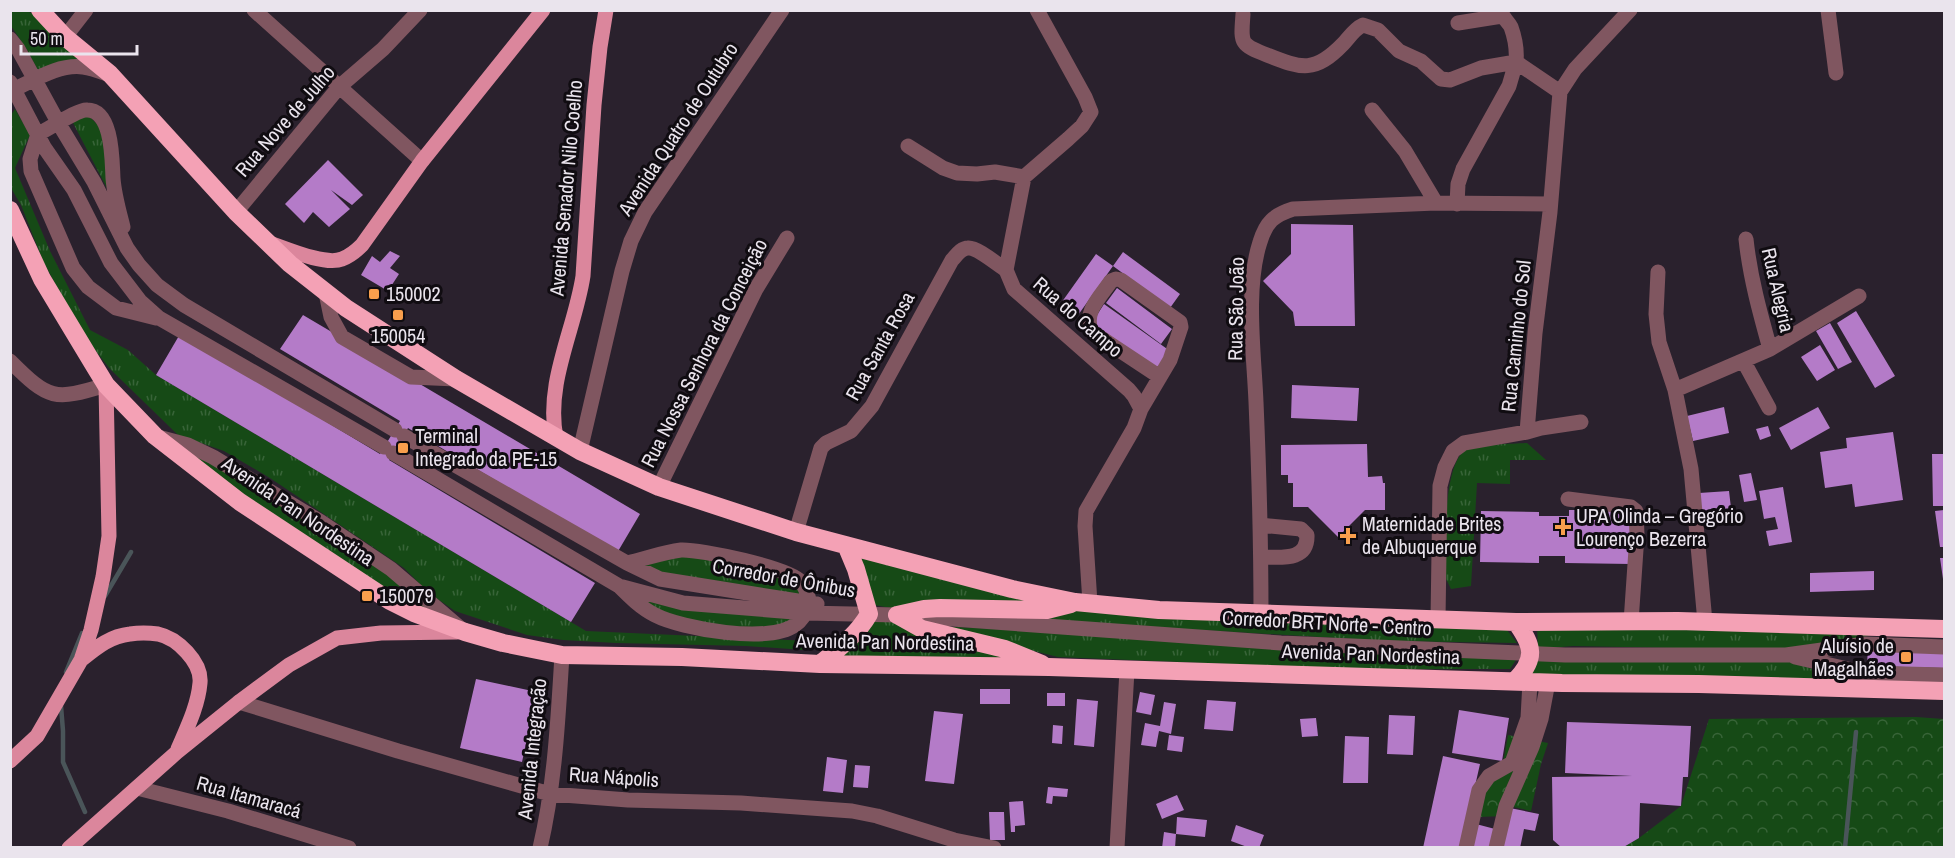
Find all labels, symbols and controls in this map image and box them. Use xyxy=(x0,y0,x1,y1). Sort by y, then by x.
scale bar xyxy=(21,18,136,56)
text: 50 m xyxy=(30,26,63,51)
street label: Avenida Quatro de Outubro xyxy=(611,37,744,221)
street label: Rua Nove de Julho xyxy=(229,59,341,182)
street label: Avenida Senador Nilo Coelho xyxy=(543,79,588,298)
street label: Rua Nossa Senhora da Conceição xyxy=(634,234,773,472)
street label: Rua Alegria xyxy=(1756,245,1801,335)
street label: Rua São João xyxy=(1221,257,1250,361)
street label: Rua Caminho do Sol xyxy=(1494,259,1537,413)
street label: Rua do Campo xyxy=(1028,270,1129,363)
place label: 150002 xyxy=(386,280,441,307)
marker: 150002 xyxy=(367,287,381,301)
street label: Rua Santa Rosa xyxy=(839,287,921,405)
marker: 150054 xyxy=(391,308,405,322)
place label: 150054 xyxy=(371,322,425,349)
place label: Terminal Integrado da PE-15 xyxy=(415,422,557,472)
marker: Terminal Integrado da PE-15 xyxy=(396,441,410,455)
street label: Avenida Pan Nordestina xyxy=(216,449,380,572)
place label: UPA Olinda – Gregório Lourenço Bezerra xyxy=(1576,502,1743,552)
place label: Maternidade Brites de Albuquerque xyxy=(1362,510,1501,560)
marker: UPA Olinda – Gregório Lourenço Bezerra xyxy=(1554,518,1572,536)
marker: Maternidade Brites de Albuquerque xyxy=(1339,527,1357,545)
street label: Corredor de Ônibus xyxy=(710,552,858,603)
place label: 150079 xyxy=(379,582,434,609)
marker: 150079 xyxy=(360,589,374,603)
street label: Corredor BRT Norte - Centro xyxy=(1221,604,1433,641)
street label: Avenida Pan Nordestina xyxy=(795,626,974,657)
place label: Aluísio de Magalhães xyxy=(1814,632,1894,682)
street label: Avenida Pan Nordestina xyxy=(1280,637,1461,670)
marker: Aluísio de Magalhães xyxy=(1899,650,1913,664)
street label: Avenida Integração xyxy=(511,677,552,822)
street label: Rua Nápolis xyxy=(568,760,660,793)
street label: Rua Itamaracá xyxy=(194,769,305,824)

